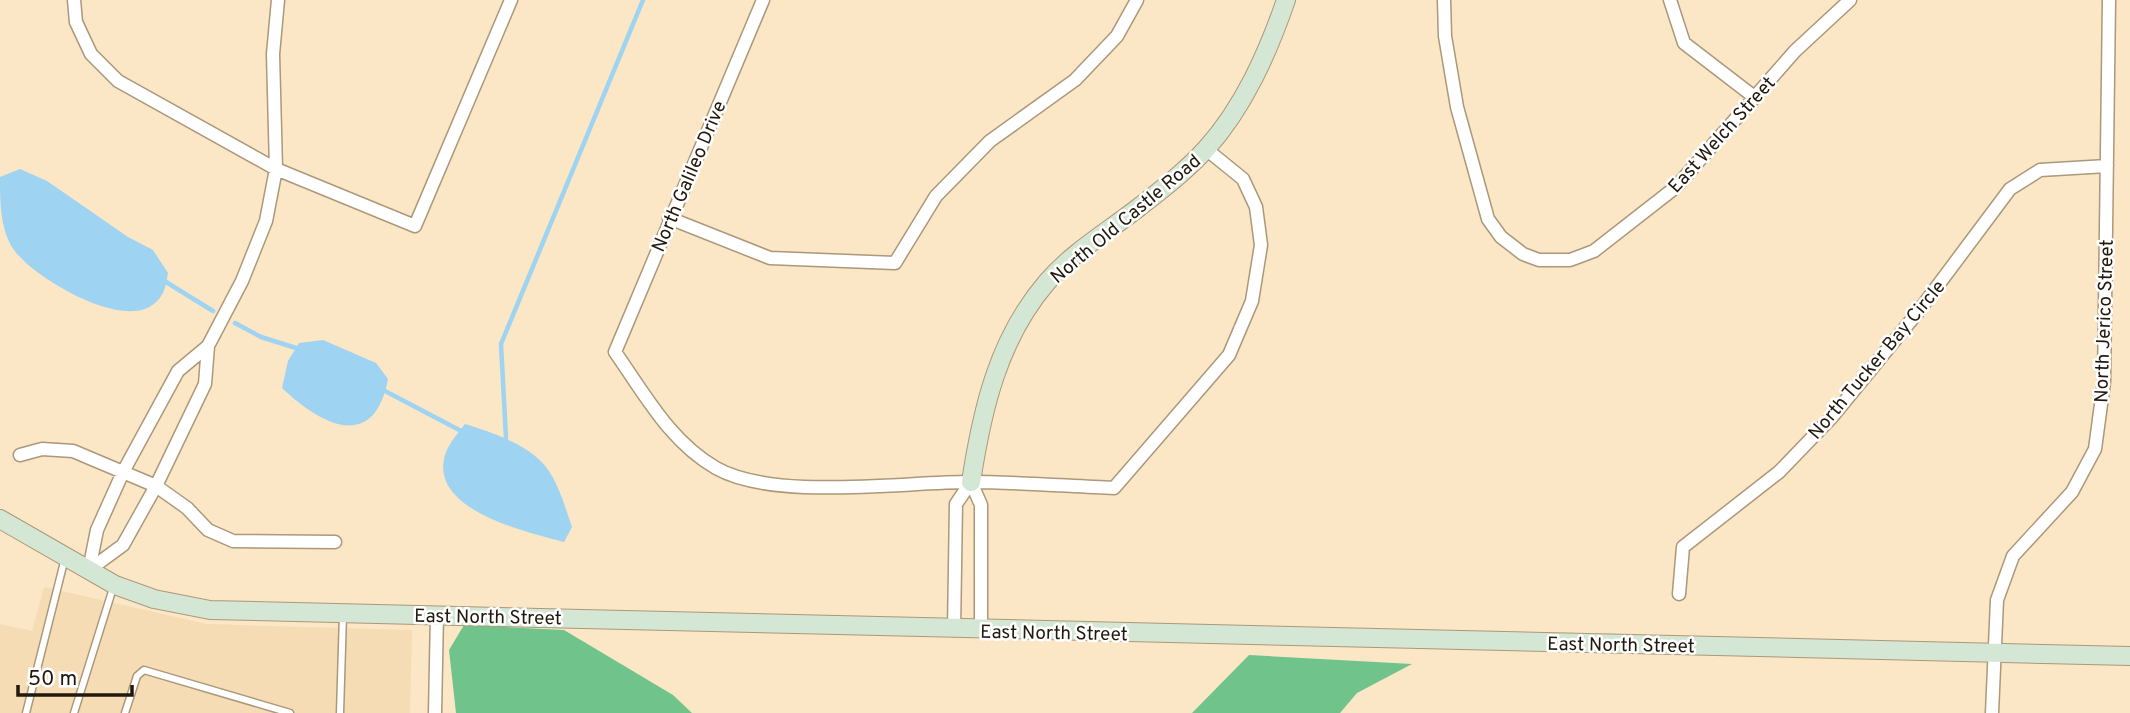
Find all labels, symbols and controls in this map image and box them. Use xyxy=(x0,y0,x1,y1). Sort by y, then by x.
street label: East Welch Street xyxy=(1664,72,1781,199)
street label: North Galileo Drive xyxy=(647,97,733,256)
street label: North Old Castle Road xyxy=(1046,150,1206,289)
street label: North Jerico Street xyxy=(2090,239,2120,403)
street label: North Tucker Bay Circle xyxy=(1804,276,1951,445)
street label: East North Street xyxy=(414,605,562,631)
street label: East North Street xyxy=(980,621,1128,647)
street label: East North Street xyxy=(1547,633,1695,659)
scale bar xyxy=(18,654,131,698)
text: 50 m xyxy=(28,666,77,693)

